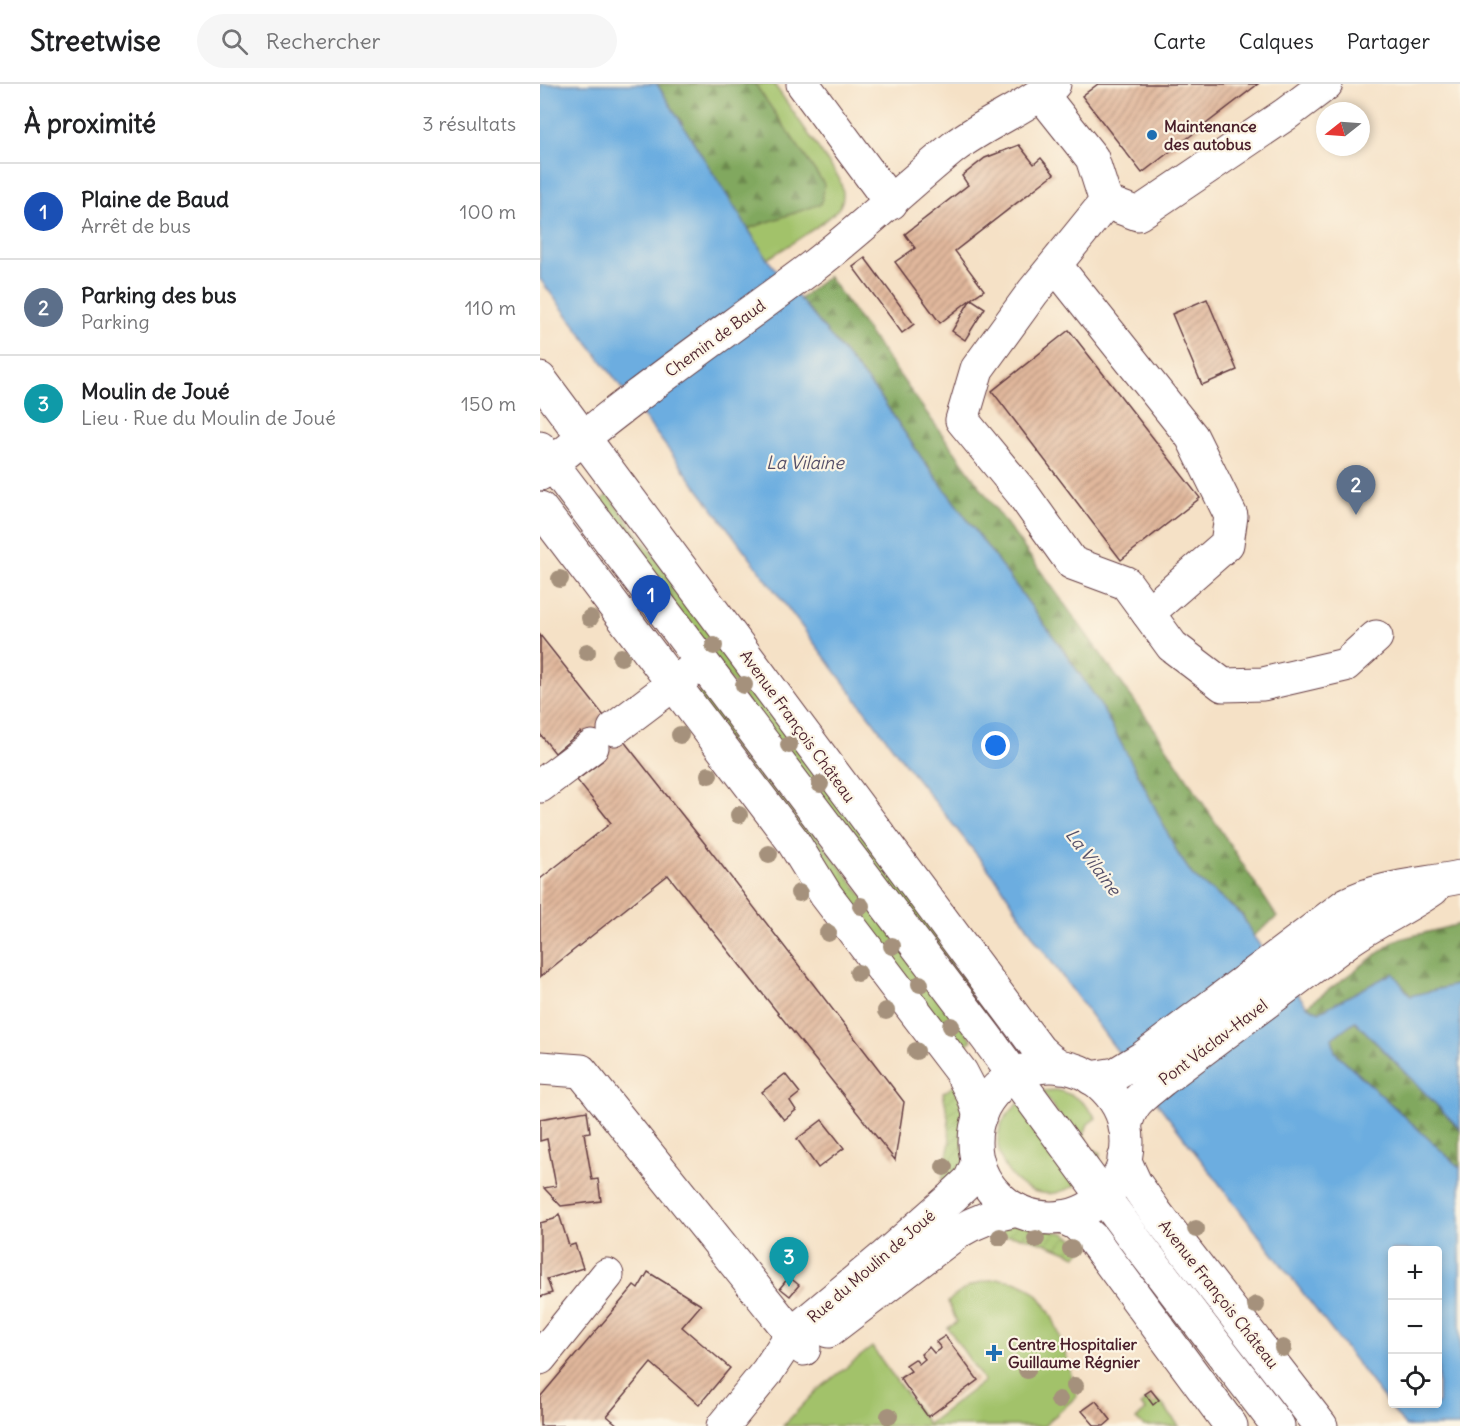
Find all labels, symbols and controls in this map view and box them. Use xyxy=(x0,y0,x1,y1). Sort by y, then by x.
search box xyxy=(197,14,617,68)
text: Streetwise xyxy=(30,23,161,59)
icon: search xyxy=(218,25,251,58)
text: Rechercher xyxy=(266,27,381,55)
text: Carte xyxy=(1153,28,1206,55)
text: Calques xyxy=(1239,28,1314,55)
text: Partager xyxy=(1347,28,1430,55)
north arrow xyxy=(1316,102,1370,156)
text: À proximité xyxy=(24,107,156,140)
text: 3 résultats xyxy=(422,111,516,136)
place label: Maintenance des autobus xyxy=(1164,116,1257,154)
marker: Maintenance des autobus xyxy=(1145,128,1159,142)
text: Plaine de Baud xyxy=(81,185,229,213)
text: 1 xyxy=(40,199,47,224)
text: 100 m xyxy=(459,199,516,224)
text: Arrêt de bus xyxy=(81,213,191,238)
text: Parking des bus xyxy=(81,281,237,309)
text: 2 xyxy=(38,295,49,320)
text: 110 m xyxy=(465,295,516,320)
street label: Chemin de Baud xyxy=(661,295,769,381)
text: Parking xyxy=(81,309,150,334)
text: Moulin de Joué xyxy=(81,377,230,405)
text: 3 xyxy=(38,391,49,416)
text: 150 m xyxy=(461,391,516,416)
text: Lieu · Rue du Moulin de Joué xyxy=(81,405,336,430)
water label: La Vilaine xyxy=(766,451,845,474)
pin: 2 xyxy=(1336,466,1376,515)
pin: 1 xyxy=(632,576,670,625)
street label: Avenue François Château xyxy=(736,646,860,806)
your location xyxy=(981,731,1010,760)
water label: La Vilaine xyxy=(1061,824,1127,901)
street label: Pont Václav-Havel xyxy=(1155,995,1271,1089)
street label: Rue du Moulin de Joué xyxy=(803,1205,939,1327)
street label: Avenue François Château xyxy=(1155,1216,1283,1372)
pin: 3 xyxy=(770,1238,808,1287)
map controls xyxy=(1388,1246,1442,1408)
button: + xyxy=(1388,1246,1442,1300)
button: − xyxy=(1388,1300,1442,1354)
place label: Centre Hospitalier Guillaume Régnier xyxy=(1008,1334,1140,1373)
marker: Centre Hospitalier Guillaume Régnier xyxy=(985,1344,1003,1362)
button: locate xyxy=(1388,1354,1442,1408)

